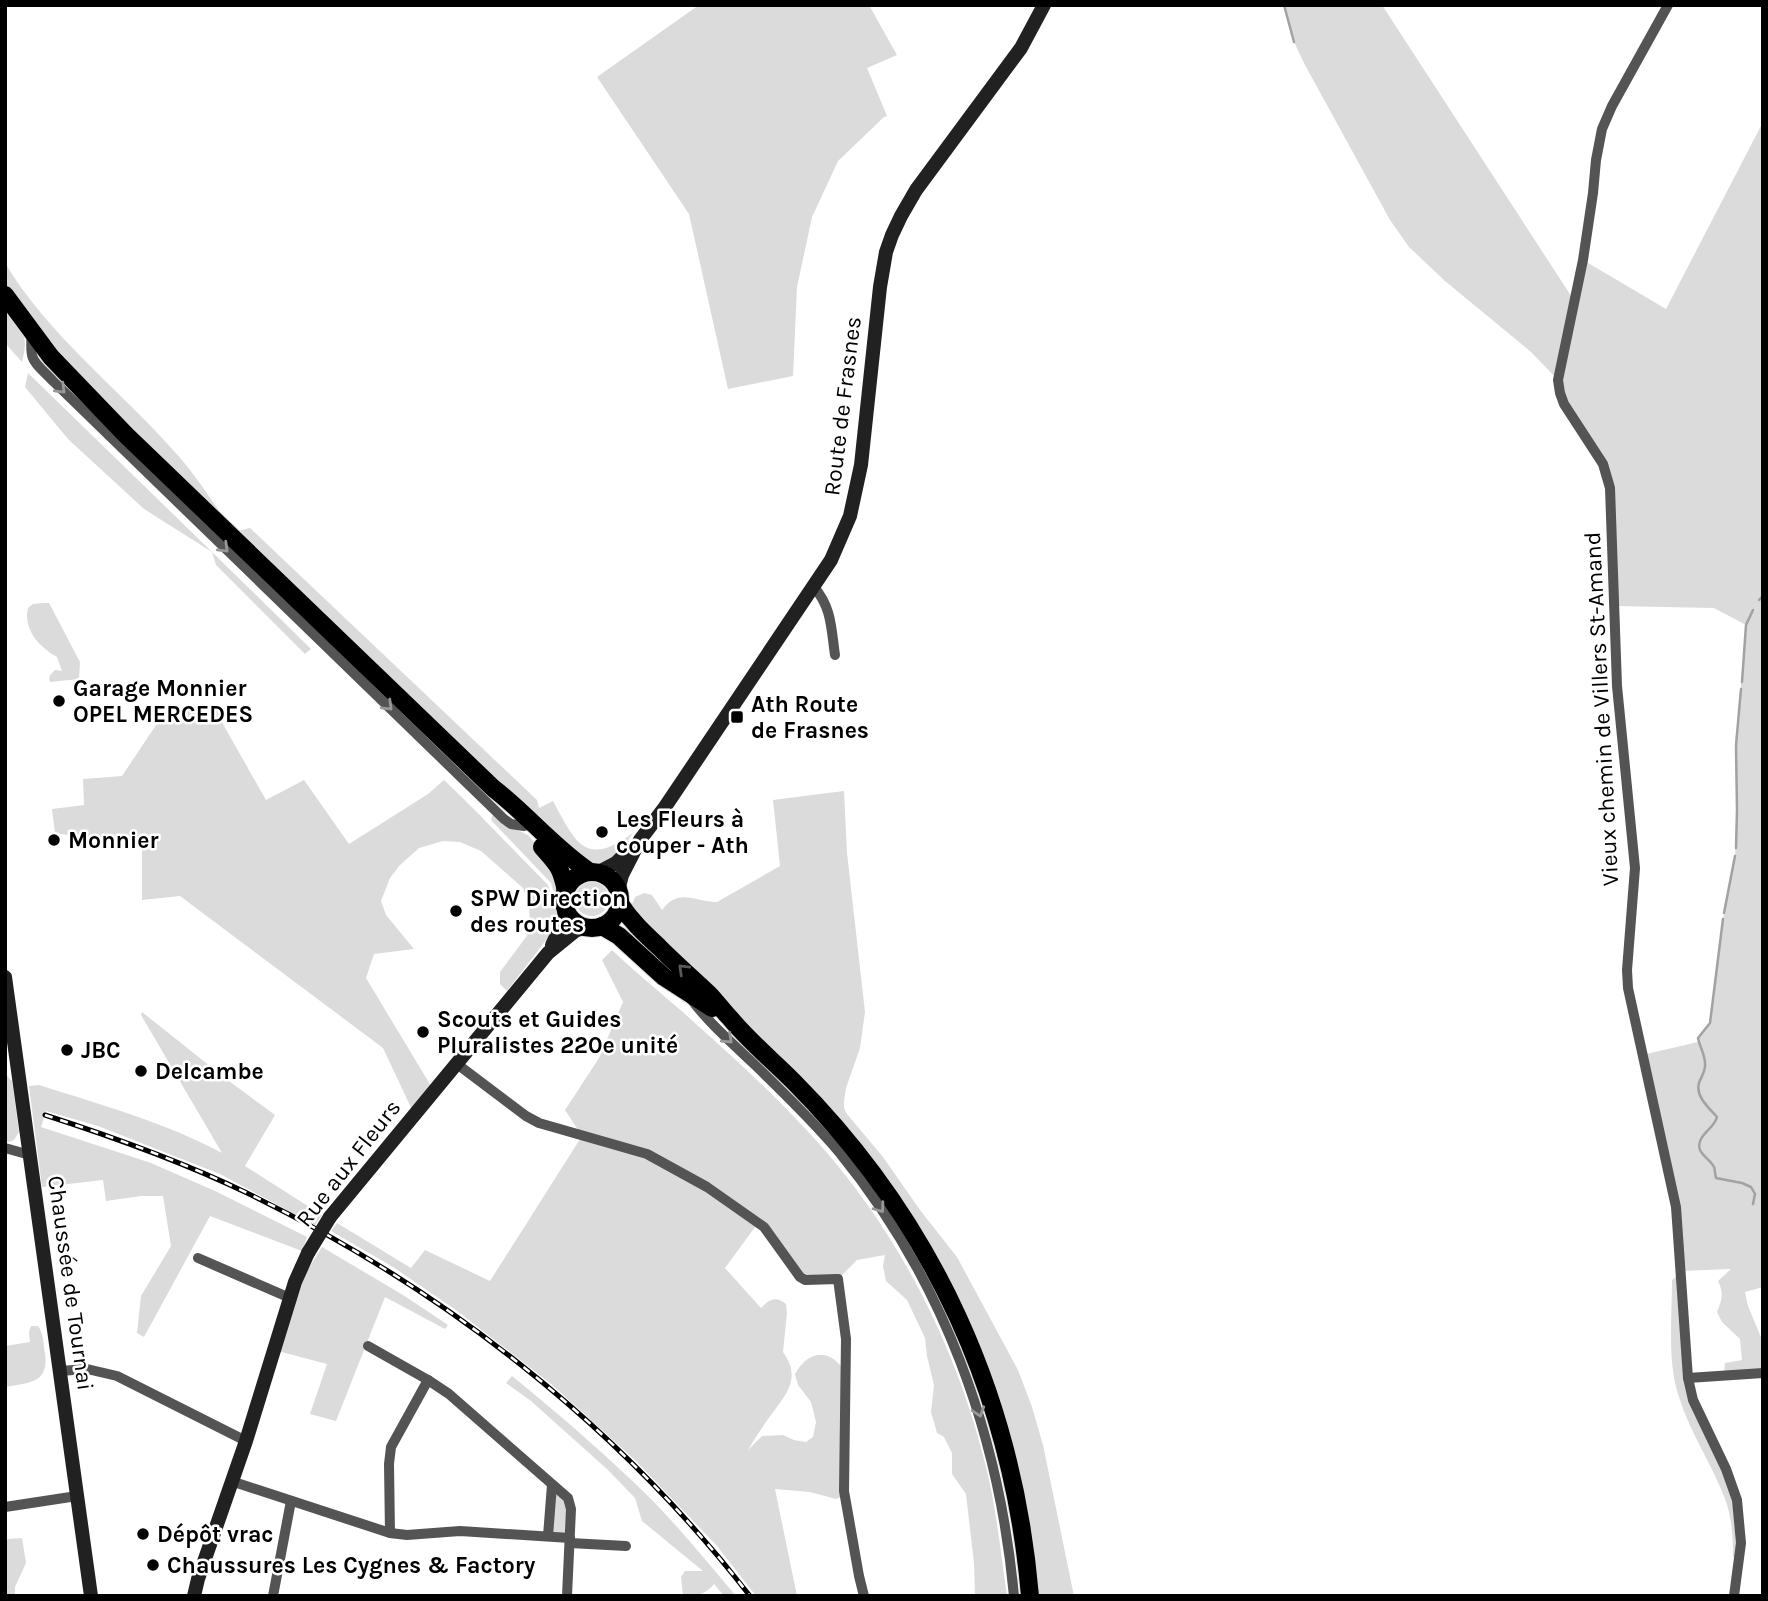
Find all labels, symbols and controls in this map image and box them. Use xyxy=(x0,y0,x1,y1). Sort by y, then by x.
street label: Route de Frasnes xyxy=(818,315,867,497)
one-way arrow xyxy=(53,381,66,394)
street label: Vieux chemin de Villers St-Amand xyxy=(1579,531,1624,887)
one-way arrow xyxy=(216,540,229,553)
place label: Garage Monnier OPEL MERCEDES xyxy=(73,675,253,728)
place label: Ath Route de Frasnes xyxy=(751,691,869,744)
marker: Garage Monnier OPEL MERCEDES xyxy=(51,693,67,709)
one-way arrow xyxy=(379,698,392,711)
marker: Ath Route de Frasnes xyxy=(729,709,745,725)
place label: Les Fleurs à couper - Ath xyxy=(616,806,749,859)
marker: Les Fleurs à couper - Ath xyxy=(594,824,610,840)
place label: Monnier xyxy=(68,827,159,854)
marker: Monnier xyxy=(46,832,62,848)
place label: SPW Direction des routes xyxy=(470,885,626,938)
marker: SPW Direction des routes xyxy=(448,903,464,919)
one-way arrow xyxy=(678,965,691,978)
place label: Scouts et Guides Pluralistes 220e unité xyxy=(437,1006,678,1059)
marker: Scouts et Guides Pluralistes 220e unité xyxy=(415,1024,431,1040)
one-way arrow xyxy=(720,1031,733,1044)
place label: JBC xyxy=(81,1037,121,1064)
marker: JBC xyxy=(59,1042,75,1058)
place label: Delcambe xyxy=(155,1058,264,1085)
marker: Delcambe xyxy=(133,1063,149,1079)
street label: Rue aux Fleurs xyxy=(290,1094,406,1232)
street label: Chaussée de Tournai xyxy=(42,1174,99,1392)
one-way arrow xyxy=(872,1200,885,1213)
one-way arrow xyxy=(970,1406,985,1418)
place label: Dépôt vrac xyxy=(157,1521,274,1548)
marker: Dépôt vrac xyxy=(135,1526,151,1542)
place label: Chaussures Les Cygnes & Factory xyxy=(167,1552,536,1579)
marker: Chaussures Les Cygnes & Factory xyxy=(145,1557,161,1573)

